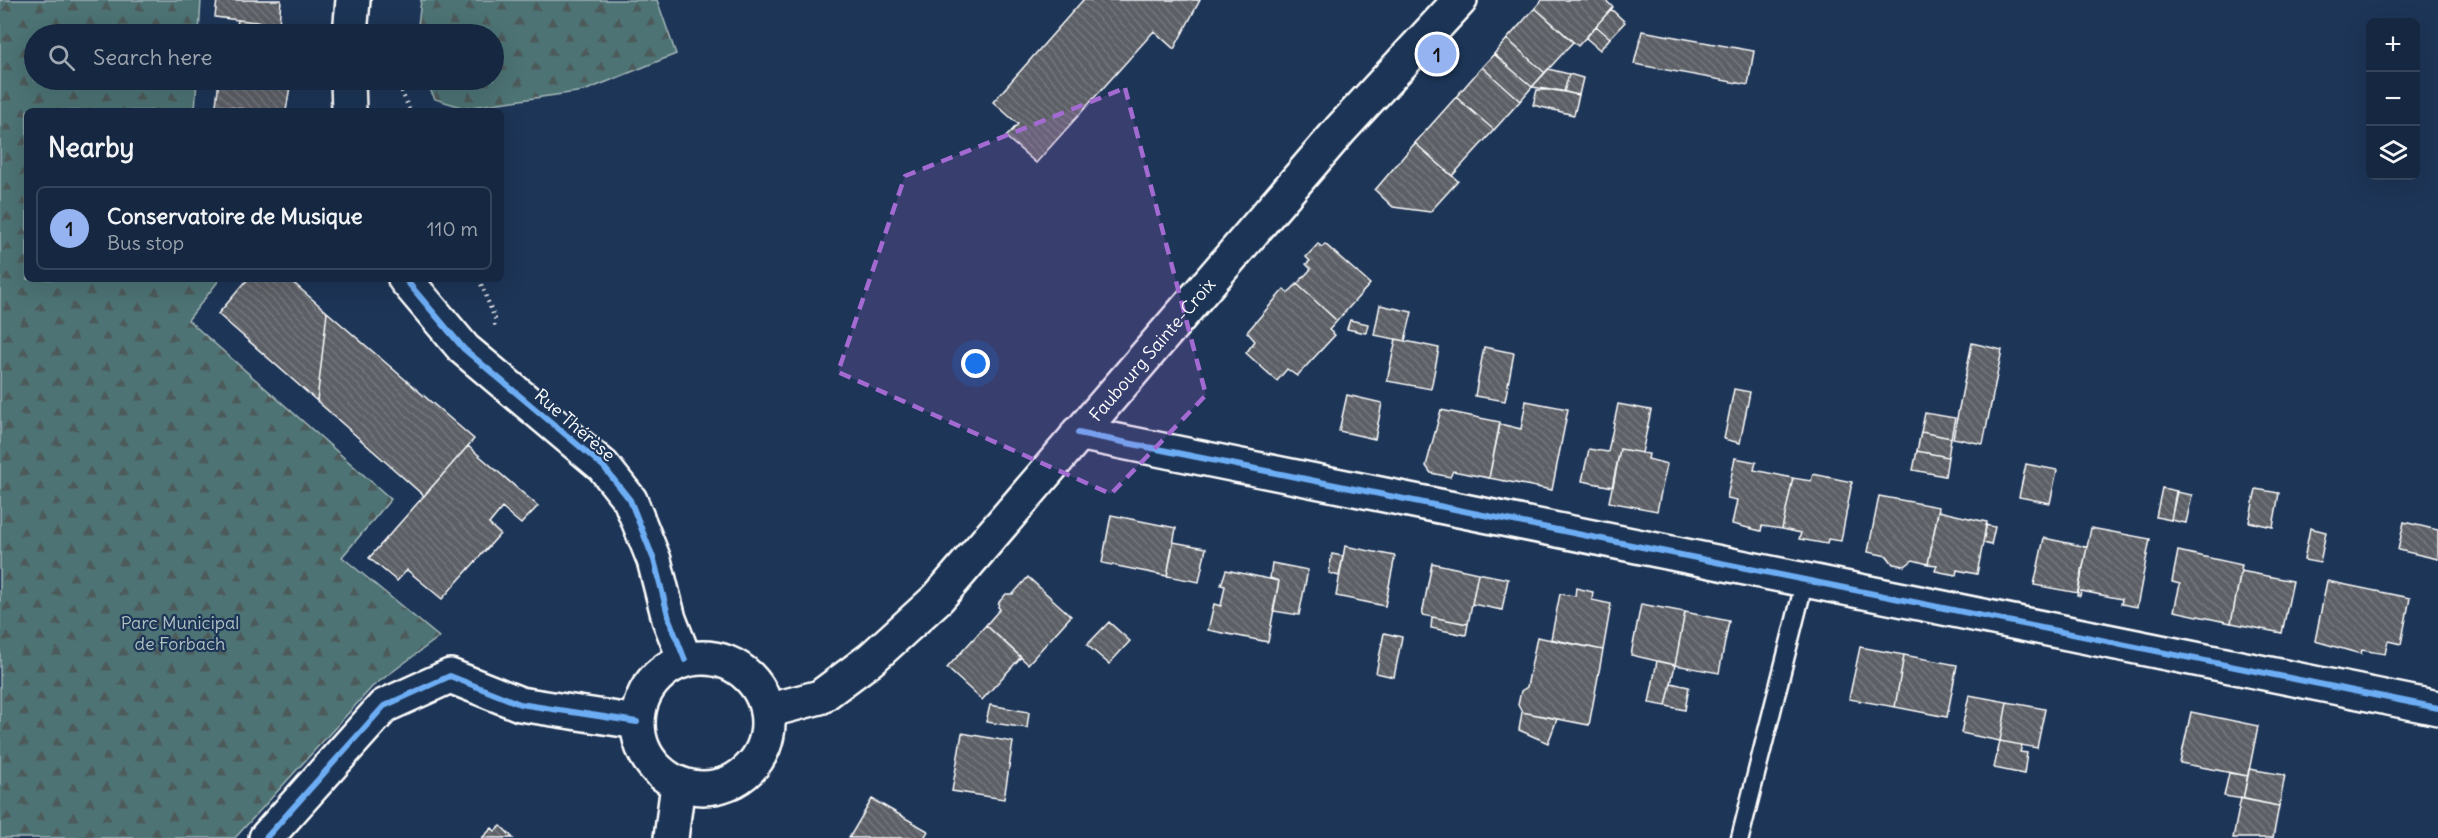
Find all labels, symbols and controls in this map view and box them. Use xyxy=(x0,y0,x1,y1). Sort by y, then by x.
map controls xyxy=(2366,18,2420,180)
button: + xyxy=(2366,18,2420,72)
search box xyxy=(24,24,504,90)
pin: 1 xyxy=(1418,32,1456,76)
icon: search xyxy=(45,41,78,74)
text: Search here xyxy=(93,43,212,71)
button: − xyxy=(2366,72,2420,126)
button: layers xyxy=(2366,126,2420,180)
text: Nearby xyxy=(48,131,134,164)
text: Conservatoire de Musique xyxy=(107,202,363,230)
text: 1 xyxy=(66,216,73,241)
text: 110 m xyxy=(427,216,478,241)
text: Bus stop xyxy=(107,230,184,255)
street label: Faubourg Sainte-Croix xyxy=(1084,273,1220,426)
your location xyxy=(961,349,990,378)
street label: Rue Thérèse xyxy=(530,384,620,466)
park label: Parc Municipal de Forbach xyxy=(121,611,239,655)

